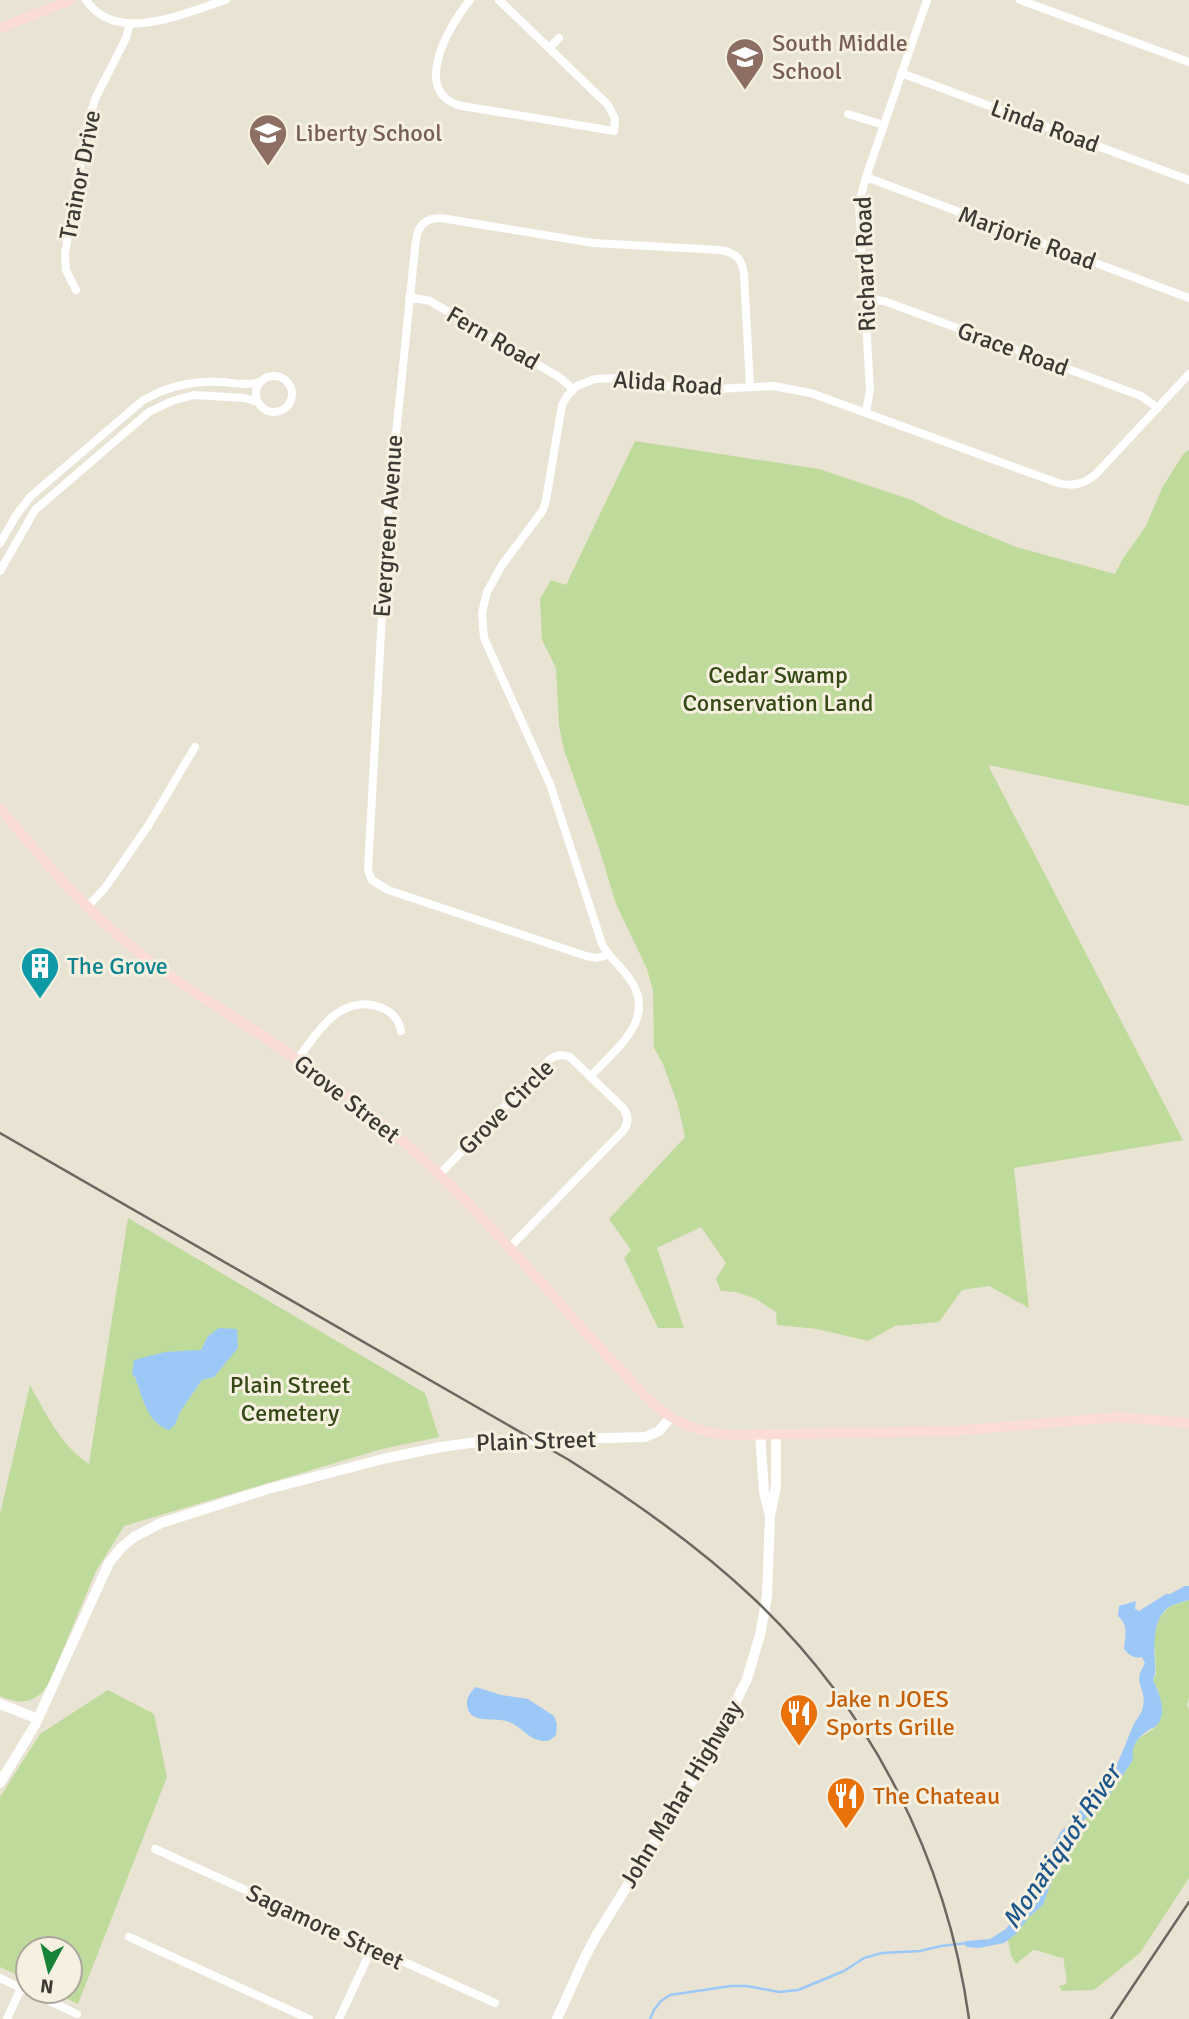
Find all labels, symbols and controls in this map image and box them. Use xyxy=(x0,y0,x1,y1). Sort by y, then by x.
place label: South Middle School xyxy=(772,28,908,86)
school or university icon: South Middle School xyxy=(724,36,766,91)
street label: Linda Road xyxy=(987,93,1103,159)
street label: Trainor Drive xyxy=(53,108,107,242)
school or university icon: Liberty School xyxy=(247,112,289,167)
place label: Liberty School xyxy=(295,118,442,148)
street label: Richard Road xyxy=(848,196,882,332)
street label: Marjorie Road xyxy=(954,199,1100,277)
street label: Fern Road xyxy=(441,299,545,377)
street label: Grace Road xyxy=(953,315,1073,383)
street label: Alida Road xyxy=(612,364,724,402)
street label: Evergreen Avenue xyxy=(367,434,409,618)
park label: Cedar Swamp Conservation Land xyxy=(683,660,873,718)
building icon: The Grove xyxy=(19,945,61,1000)
place label: The Grove xyxy=(67,951,168,981)
street label: Grove Street xyxy=(288,1048,406,1150)
street label: Grove Circle xyxy=(452,1053,560,1161)
park label: Plain Street Cemetery xyxy=(230,1370,350,1428)
street label: Plain Street xyxy=(475,1424,597,1458)
place label: Jake n JOES Sports Grille xyxy=(826,1684,955,1742)
restaurant icon: Jake n JOES Sports Grille xyxy=(778,1692,820,1747)
street label: John Mahar Highway xyxy=(613,1695,749,1893)
water label: Monatiquot River xyxy=(995,1756,1130,1935)
restaurant icon: The Chateau xyxy=(825,1775,867,1830)
place label: The Chateau xyxy=(873,1781,1000,1811)
street label: Sagamore Street xyxy=(242,1877,408,1977)
north arrow xyxy=(14,1935,84,2005)
text: N xyxy=(39,1973,55,1999)

